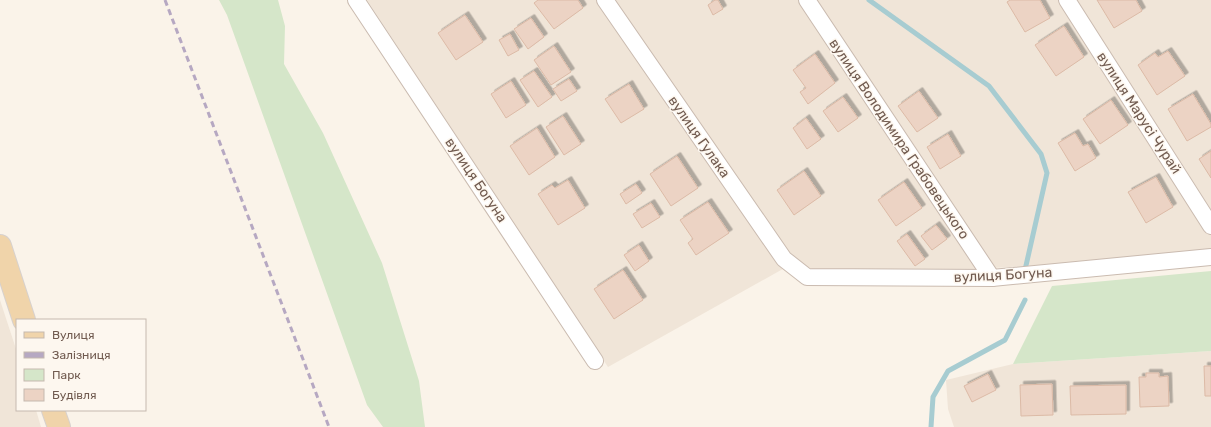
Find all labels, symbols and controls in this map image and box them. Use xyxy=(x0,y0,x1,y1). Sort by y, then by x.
street label: вулиця Володимира Грабовецького xyxy=(825,36,973,242)
street label: вулиця Марусі Чурай xyxy=(1093,49,1185,177)
street label: вулиця Гулака xyxy=(665,93,733,181)
street label: вулиця Богуна xyxy=(441,134,511,226)
street label: вулиця Богуна xyxy=(953,264,1053,286)
legend xyxy=(16,319,146,411)
text: Вулиця xyxy=(52,328,94,342)
text: Залізниця xyxy=(52,348,111,362)
text: Парк xyxy=(52,368,81,382)
text: Будівля xyxy=(52,388,97,402)

